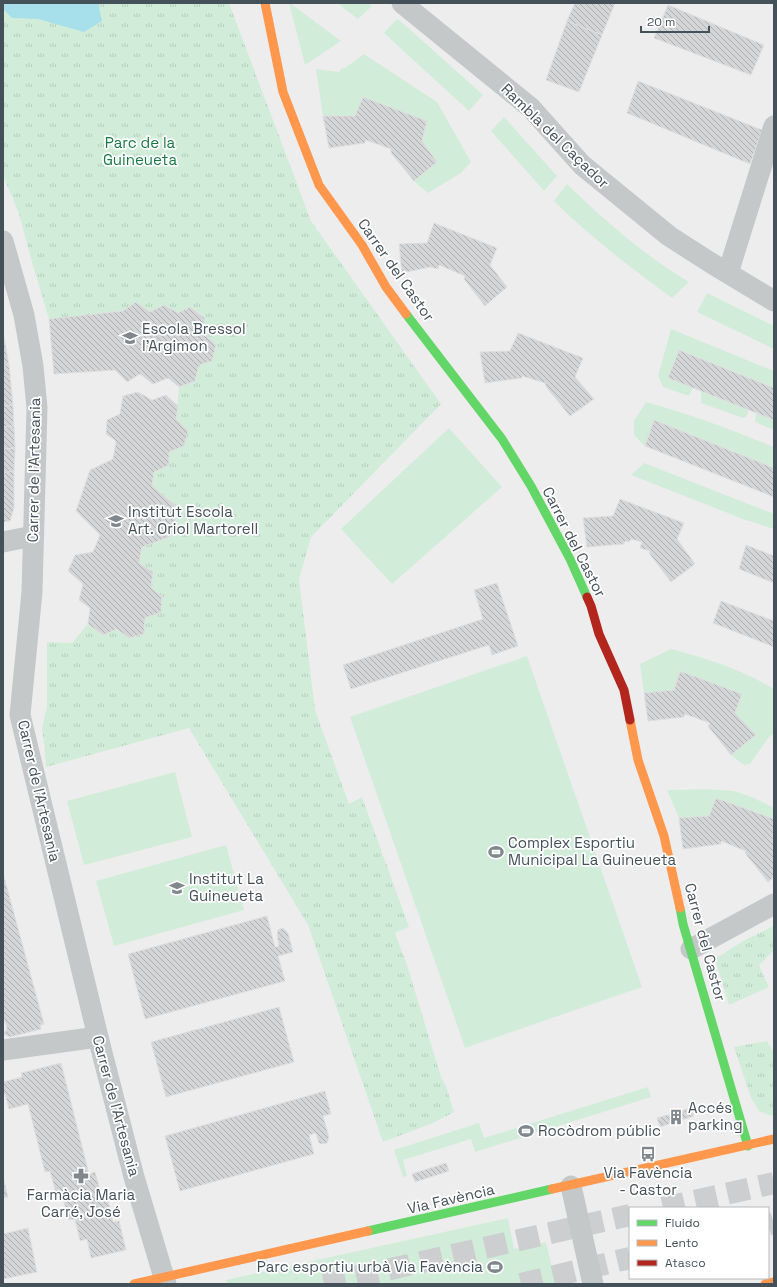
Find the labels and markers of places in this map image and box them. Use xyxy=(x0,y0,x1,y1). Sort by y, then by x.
place label: Escola Bressol l'Argimon xyxy=(142,319,246,355)
school or university icon: Escola Bressol l'Argimon xyxy=(121,329,139,347)
place label: Institut Escola Art. Oriol Martorell xyxy=(128,502,258,538)
school or university icon: Institut Escola Art. Oriol Martorell xyxy=(107,512,125,530)
place label: Complex Esportiu Municipal La Guineueta xyxy=(508,833,677,869)
sports icon: Complex Esportiu Municipal La Guineueta xyxy=(487,843,505,861)
place label: Institut La Guineueta xyxy=(189,869,264,905)
school or university icon: Institut La Guineueta xyxy=(168,879,186,897)
place label: Accés parking xyxy=(688,1098,743,1134)
building icon: Accés parking xyxy=(667,1108,685,1126)
place label: Rocòdrom públic xyxy=(538,1121,661,1140)
sports icon: Rocòdrom públic xyxy=(517,1122,535,1140)
bus stop icon: Via Favència - Castor xyxy=(639,1145,657,1163)
place label: Via Favència - Castor xyxy=(604,1163,693,1199)
pharmacy icon: Farmàcia Maria Carré, José xyxy=(72,1167,90,1185)
place label: Farmàcia Maria Carré, José xyxy=(27,1185,136,1221)
place label: Parc esportiu urbà Via Favència xyxy=(257,1257,483,1276)
sports icon: Parc esportiu urbà Via Favència xyxy=(486,1258,504,1276)

